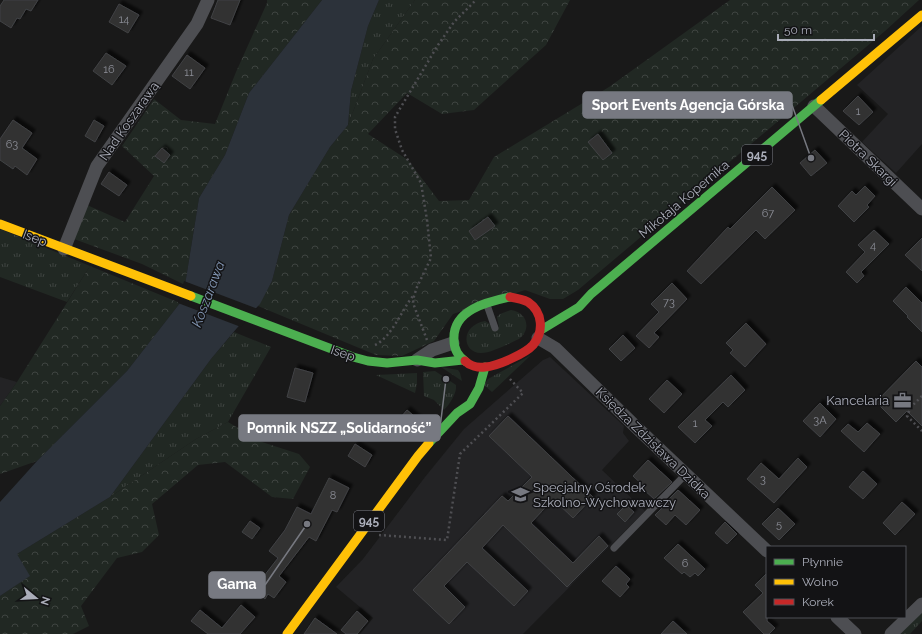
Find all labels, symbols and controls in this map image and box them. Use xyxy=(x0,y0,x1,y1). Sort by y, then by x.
house number: 14 xyxy=(119,13,129,26)
scale bar xyxy=(778,16,874,42)
text: 50 m xyxy=(784,23,812,37)
house number: 16 xyxy=(103,63,115,76)
house number: 11 xyxy=(184,66,194,79)
street label: Nad Koszarawą xyxy=(96,79,162,163)
callout: Sport Events Agencja Górska xyxy=(583,92,792,118)
text: Sport Events Agencja Górska xyxy=(592,97,784,113)
house number: 1 xyxy=(856,105,861,118)
street label: Piotra Skargi xyxy=(836,127,900,189)
house number: 63 xyxy=(6,138,18,151)
road number: 945 xyxy=(742,145,772,165)
street label: Mikołaja Kopernika xyxy=(636,157,732,241)
house number: 67 xyxy=(762,207,774,220)
street label: Isep xyxy=(21,227,49,249)
house number: 4 xyxy=(870,239,876,252)
water label: Koszarawa xyxy=(188,259,228,329)
house number: 73 xyxy=(663,296,675,309)
street label: Isep xyxy=(329,342,357,364)
street label: Księdza Zdzisława Dzidka xyxy=(593,384,713,502)
office icon: Kancelaria xyxy=(892,390,912,410)
place label: Kancelaria xyxy=(826,393,889,408)
house number: 3A xyxy=(813,414,827,427)
callout: Pomnik NSZZ „Solidarność” xyxy=(239,415,440,441)
house number: 1 xyxy=(693,417,698,430)
text: Pomnik NSZZ „Solidarność” xyxy=(247,420,431,436)
house number: 3 xyxy=(760,473,766,486)
place label: Specjalny Ośrodek Szkolno-Wychowawczy xyxy=(533,480,676,510)
school or university icon: Specjalny Ośrodek Szkolno-Wychowawczy xyxy=(510,484,530,504)
house number: 8 xyxy=(330,489,336,502)
road number: 945 xyxy=(354,511,384,531)
house number: 5 xyxy=(776,518,782,531)
legend xyxy=(766,546,906,618)
text: Płynnie xyxy=(802,555,843,569)
house number: 6 xyxy=(682,557,689,570)
callout: Gama xyxy=(209,572,265,598)
text: Wolno xyxy=(802,575,838,589)
text: Gama xyxy=(217,576,257,592)
north arrow xyxy=(16,578,56,618)
text: N xyxy=(38,595,53,607)
text: Korek xyxy=(802,595,835,609)

